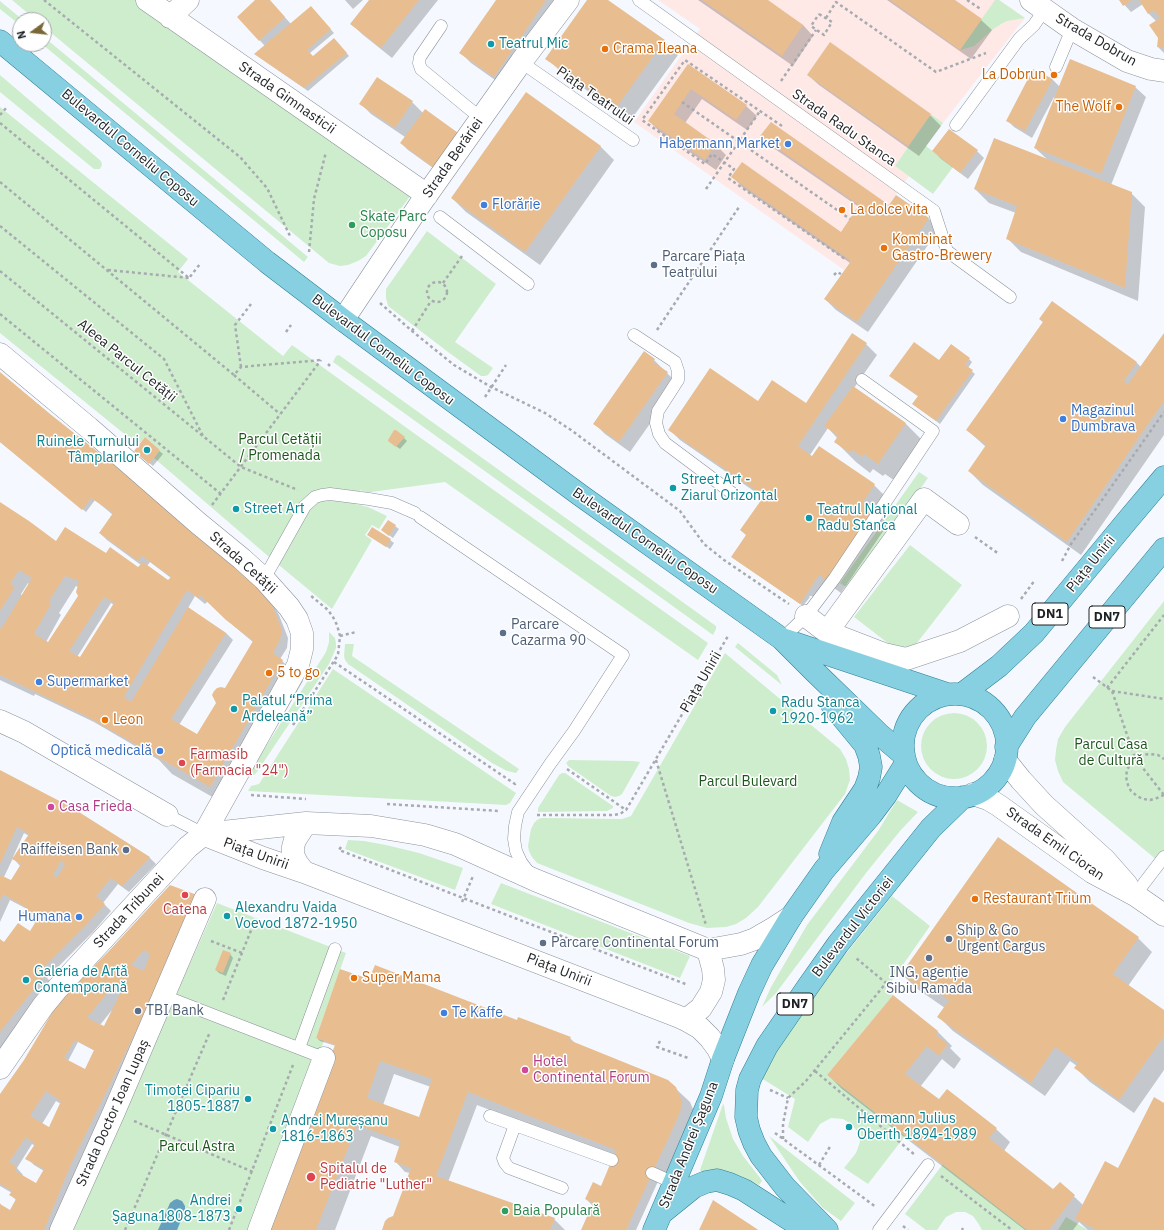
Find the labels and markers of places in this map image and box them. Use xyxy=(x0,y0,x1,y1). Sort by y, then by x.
place label: Teatrul Mic xyxy=(499,36,568,52)
marker: Teatrul Mic xyxy=(486,39,496,49)
place label: Crama Ileana xyxy=(613,41,697,57)
marker: Crama Ileana xyxy=(600,44,610,54)
place label: La Dobrun xyxy=(982,67,1046,83)
marker: La Dobrun xyxy=(1049,70,1059,80)
place label: The Wolf xyxy=(1056,99,1111,115)
marker: The Wolf xyxy=(1114,102,1124,112)
place label: Habermann Market xyxy=(659,136,780,152)
marker: Habermann Market xyxy=(783,139,793,149)
place label: Florărie xyxy=(492,197,540,213)
marker: Florărie xyxy=(479,200,489,210)
place label: La dolce vita xyxy=(850,202,928,218)
marker: La dolce vita xyxy=(837,205,847,215)
place label: Skate Parc Coposu xyxy=(360,209,427,242)
marker: Skate Parc Coposu xyxy=(347,220,357,230)
place label: Kombinat Gastro-Brewery xyxy=(892,232,992,264)
marker: Kombinat Gastro-Brewery xyxy=(879,243,889,253)
place label: Parcare Piața Teatrului xyxy=(662,249,745,282)
marker: Parcare Piața Teatrului xyxy=(649,260,659,270)
place label: Magazinul Dumbrava xyxy=(1071,403,1135,436)
marker: Magazinul Dumbrava xyxy=(1058,414,1068,424)
place label: Ruinele Turnului Tâmplarilor xyxy=(37,434,139,466)
marker: Ruinele Turnului Tâmplarilor xyxy=(142,445,152,455)
place label: Street Art - Ziarul Orizontal xyxy=(681,472,777,504)
marker: Street Art - Ziarul Orizontal xyxy=(668,483,678,493)
place label: Street Art xyxy=(244,501,305,517)
place label: Teatrul Național Radu Stanca xyxy=(817,502,917,534)
marker: Street Art xyxy=(231,504,241,514)
marker: Teatrul Național Radu Stanca xyxy=(804,513,814,523)
place label: Parcare Cazarma 90 xyxy=(511,617,586,650)
marker: Parcare Cazarma 90 xyxy=(498,628,508,638)
place label: 5 to go xyxy=(277,665,320,681)
marker: 5 to go xyxy=(264,668,274,678)
place label: Supermarket xyxy=(47,674,129,690)
marker: Supermarket xyxy=(34,677,44,687)
place label: Palatul “Prima Ardeleană” xyxy=(242,693,332,726)
place label: Radu Stanca 1920-1962 xyxy=(781,695,860,728)
marker: Palatul “Prima Ardeleană” xyxy=(229,704,239,714)
marker: Radu Stanca 1920-1962 xyxy=(768,706,778,716)
place label: Leon xyxy=(113,712,143,728)
marker: Leon xyxy=(100,715,110,725)
place label: Optică medicală xyxy=(50,743,152,759)
marker: Optică medicală xyxy=(155,746,165,756)
place label: Farmasib (Farmacia "24") xyxy=(190,747,289,780)
marker: Farmasib (Farmacia "24") xyxy=(177,758,187,768)
place label: Casa Frieda xyxy=(59,799,132,815)
marker: Casa Frieda xyxy=(46,802,56,812)
place label: Raiffeisen Bank xyxy=(20,842,118,858)
marker: Raiffeisen Bank xyxy=(121,845,131,855)
marker: Catena xyxy=(180,890,190,900)
place label: Restaurant Trium xyxy=(983,891,1091,907)
marker: Restaurant Trium xyxy=(970,894,980,904)
place label: Alexandru Vaida Voevod 1872-1950 xyxy=(235,900,357,932)
place label: Catena xyxy=(163,902,207,918)
place label: Humana xyxy=(18,909,71,925)
marker: Alexandru Vaida Voevod 1872-1950 xyxy=(222,911,232,921)
marker: Humana xyxy=(74,912,84,922)
place label: Ship & Go Urgent Cargus xyxy=(957,923,1046,956)
marker: Ship & Go Urgent Cargus xyxy=(944,934,954,944)
place label: Parcare Continental Forum xyxy=(551,935,719,951)
marker: Parcare Continental Forum xyxy=(538,938,548,948)
marker: ING, agenție Sibiu Ramada xyxy=(924,953,934,963)
place label: Galeria de Artă Contemporană xyxy=(34,964,128,996)
place label: ING, agenție Sibiu Ramada xyxy=(886,965,972,998)
place label: Super Mama xyxy=(362,970,441,986)
marker: Super Mama xyxy=(349,973,359,983)
marker: Galeria de Artă Contemporană xyxy=(21,975,31,985)
place label: TBI Bank xyxy=(146,1003,204,1019)
place label: Te Kaffe xyxy=(452,1005,503,1021)
marker: TBI Bank xyxy=(133,1006,143,1016)
marker: Te Kaffe xyxy=(439,1008,449,1018)
place label: Hotel Continental Forum xyxy=(533,1054,650,1086)
marker: Hotel Continental Forum xyxy=(520,1065,530,1075)
place label: Timotei Cipariu 1805-1887 xyxy=(145,1083,240,1116)
marker: Timotei Cipariu 1805-1887 xyxy=(243,1094,253,1104)
place label: Hermann Julius Oberth 1894-1989 xyxy=(857,1111,977,1144)
place label: Andrei Mureșanu 1816-1863 xyxy=(281,1113,388,1146)
marker: Hermann Julius Oberth 1894-1989 xyxy=(844,1122,854,1132)
marker: Andrei Mureșanu 1816-1863 xyxy=(268,1124,278,1134)
place label: Spitalul de Pediatrie "Luther" xyxy=(320,1161,432,1194)
marker: Spitalul de Pediatrie "Luther" xyxy=(305,1171,317,1183)
place label: Andrei Şaguna1808-1873 xyxy=(112,1193,231,1226)
place label: Baia Populară xyxy=(513,1203,600,1219)
marker: Andrei Şaguna1808-1873 xyxy=(234,1204,244,1214)
marker: Baia Populară xyxy=(500,1206,510,1216)

